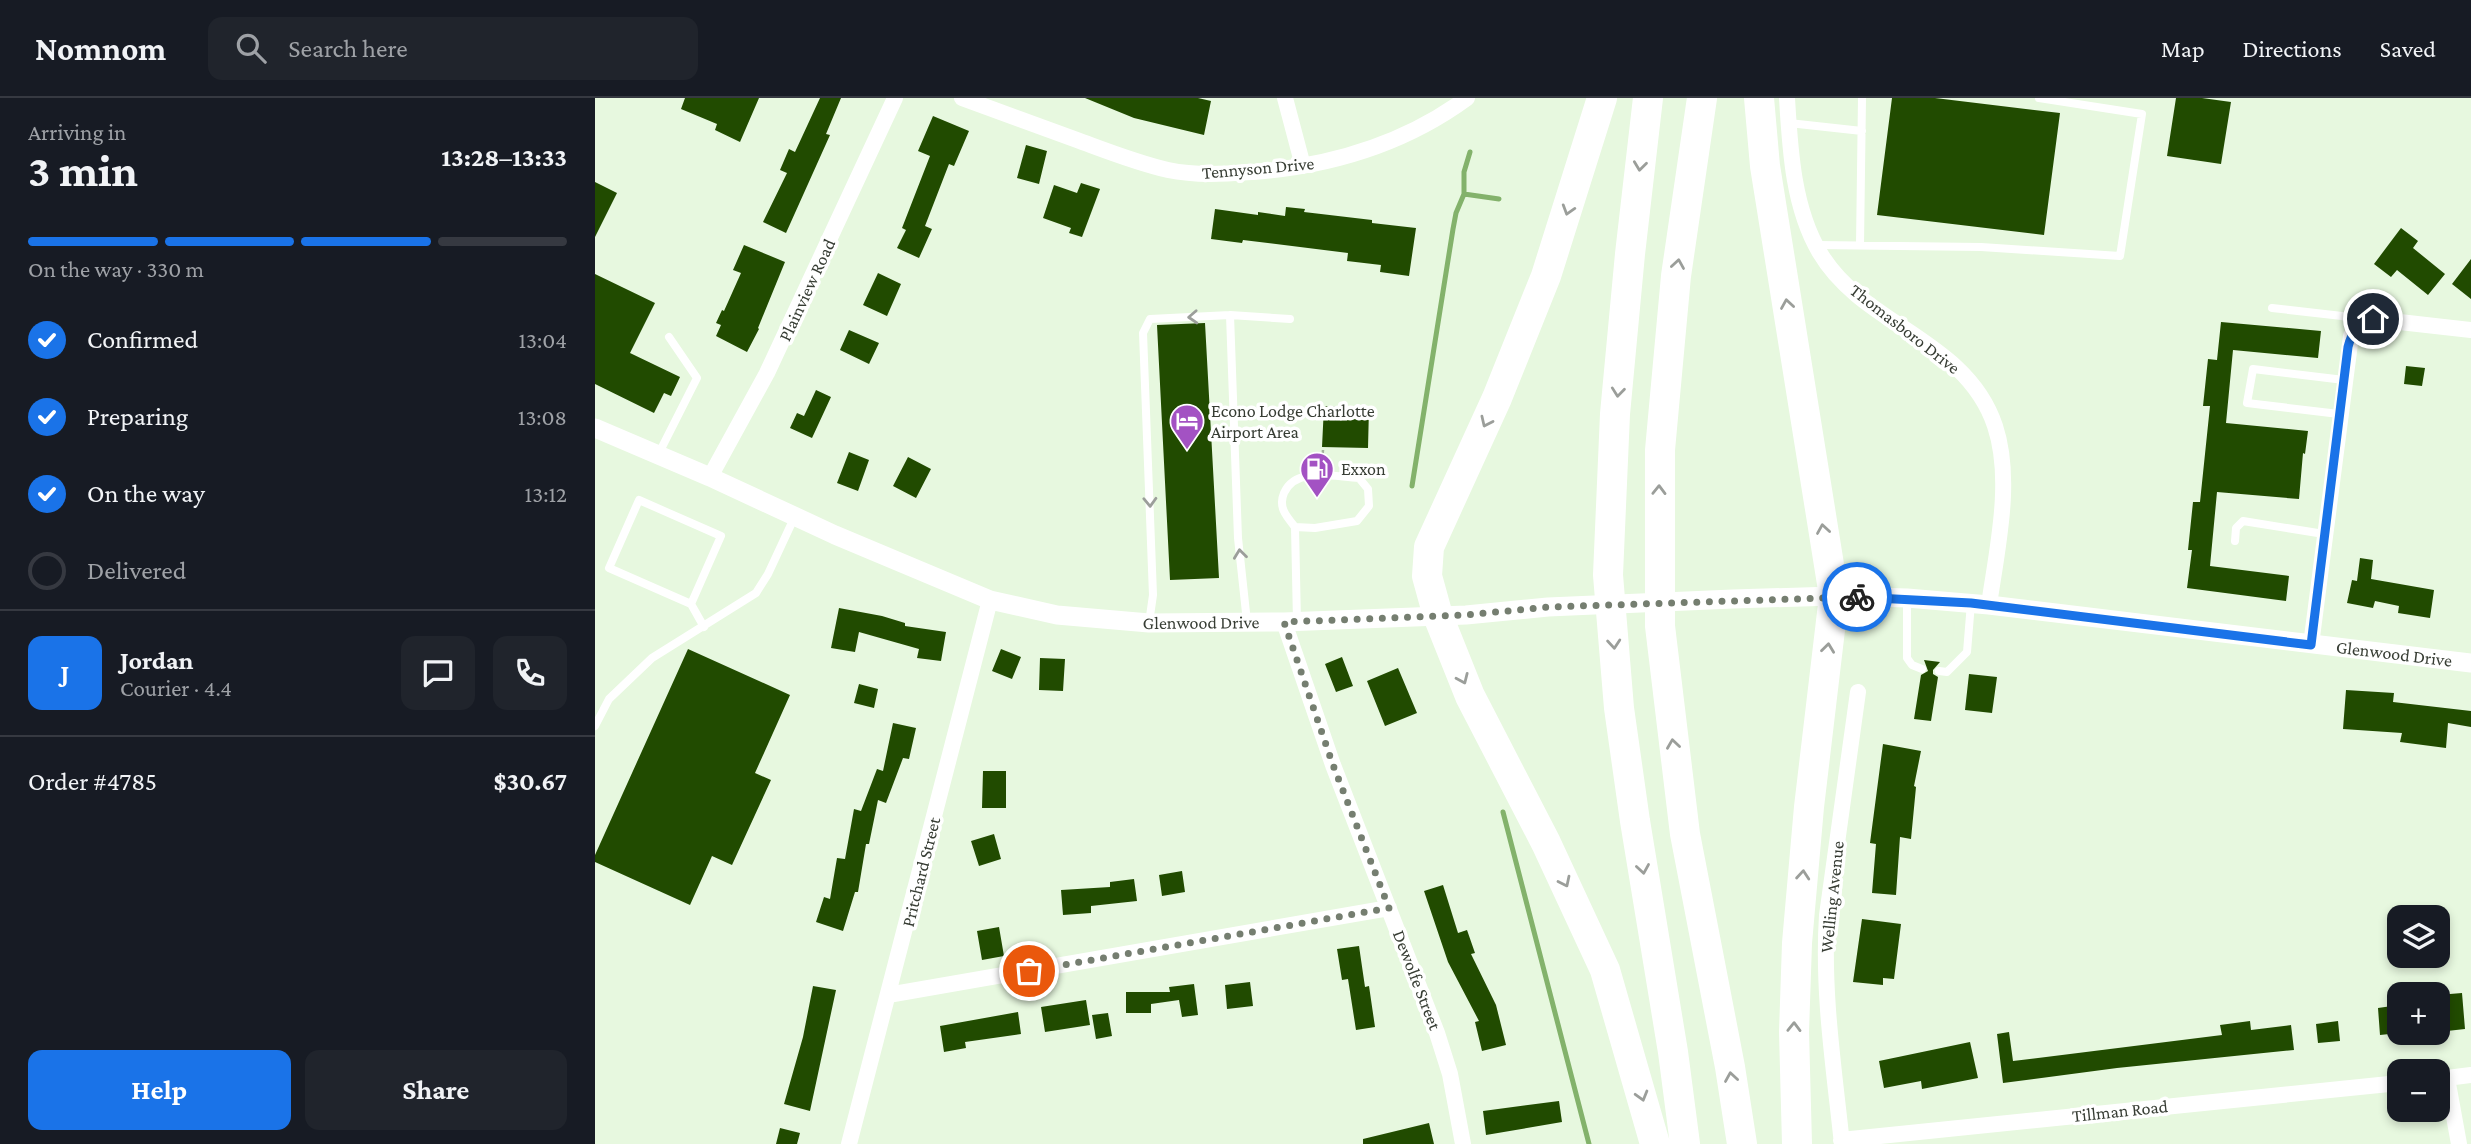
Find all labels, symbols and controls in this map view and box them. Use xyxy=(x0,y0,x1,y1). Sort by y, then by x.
search box xyxy=(208,17,698,80)
icon: search xyxy=(232,29,270,67)
text: Nomnom xyxy=(35,30,166,67)
text: Search here xyxy=(288,34,408,63)
text: Map xyxy=(2161,35,2205,62)
text: Directions xyxy=(2243,35,2342,62)
text: Saved xyxy=(2380,35,2436,62)
text: Arriving in xyxy=(28,119,126,145)
text: 13:28–13:33 xyxy=(441,143,567,172)
text: 3 min xyxy=(28,145,138,196)
street label: Tennyson Drive xyxy=(1201,153,1315,183)
one-way arrow xyxy=(1633,161,1648,172)
one-way arrow xyxy=(1562,203,1576,216)
street label: Plainview Road xyxy=(775,235,840,344)
text: On the way · 330 m xyxy=(28,256,204,282)
one-way arrow xyxy=(1670,258,1685,270)
street label: Thomasboro Drive xyxy=(1846,280,1964,378)
pin xyxy=(2343,289,2403,349)
one-way arrow xyxy=(1780,298,1795,310)
icon: home xyxy=(2354,300,2392,338)
one-way arrow xyxy=(1188,309,1199,324)
icon: check xyxy=(28,321,66,359)
text: Confirmed xyxy=(87,325,198,354)
text: 13:04 xyxy=(518,327,567,353)
one-way arrow xyxy=(1611,387,1626,398)
icon: check xyxy=(28,398,66,436)
place label: Econo Lodge Charlotte Airport Area xyxy=(1211,401,1375,442)
text: Preparing xyxy=(87,402,188,431)
hotel icon: Econo Lodge Charlotte Airport Area xyxy=(1168,402,1206,451)
text: 13:08 xyxy=(518,404,567,430)
one-way arrow xyxy=(1480,415,1494,427)
fuel station icon: Exxon xyxy=(1298,450,1336,499)
place label: Exxon xyxy=(1341,459,1386,479)
icon: check xyxy=(28,475,66,513)
text: On the way xyxy=(87,479,205,508)
text: 13:12 xyxy=(525,481,567,507)
one-way arrow xyxy=(1651,484,1666,495)
one-way arrow xyxy=(1142,497,1157,508)
one-way arrow xyxy=(1816,523,1831,534)
one-way arrow xyxy=(1232,548,1247,560)
text: Delivered xyxy=(87,556,186,585)
courier xyxy=(1822,562,1892,632)
icon: bike xyxy=(1838,578,1876,616)
street label: Glenwood Drive xyxy=(1142,612,1260,633)
button: chat xyxy=(401,636,475,710)
button: phone xyxy=(493,636,567,710)
street label: Glenwood Drive xyxy=(2335,637,2453,671)
one-way arrow xyxy=(1606,638,1621,649)
one-way arrow xyxy=(1820,643,1835,654)
text: Jordan xyxy=(120,646,194,675)
text: J xyxy=(61,659,69,688)
one-way arrow xyxy=(1455,672,1469,684)
text: Courier · 4.4 xyxy=(120,675,232,701)
one-way arrow xyxy=(1666,738,1681,750)
text: Order #4785 xyxy=(28,767,157,796)
text: $30.67 xyxy=(493,767,567,796)
street label: Pritchard Street xyxy=(898,814,945,929)
street label: Welling Avenue xyxy=(1816,840,1848,954)
one-way arrow xyxy=(1635,863,1650,875)
one-way arrow xyxy=(1795,869,1810,880)
one-way arrow xyxy=(1556,875,1570,887)
map controls xyxy=(2387,905,2450,1122)
button: layers xyxy=(2387,905,2450,968)
street label: Dewolfe Street xyxy=(1389,927,1446,1034)
pin xyxy=(999,941,1059,1001)
icon: bag xyxy=(1010,952,1048,990)
button: + xyxy=(2387,982,2450,1045)
one-way arrow xyxy=(1786,1021,1802,1032)
button: Help xyxy=(28,1050,291,1130)
button: Share xyxy=(305,1050,567,1130)
button: − xyxy=(2387,1059,2450,1122)
one-way arrow xyxy=(1724,1071,1739,1082)
one-way arrow xyxy=(1634,1089,1649,1101)
street label: Tillman Road xyxy=(2071,1096,2169,1126)

